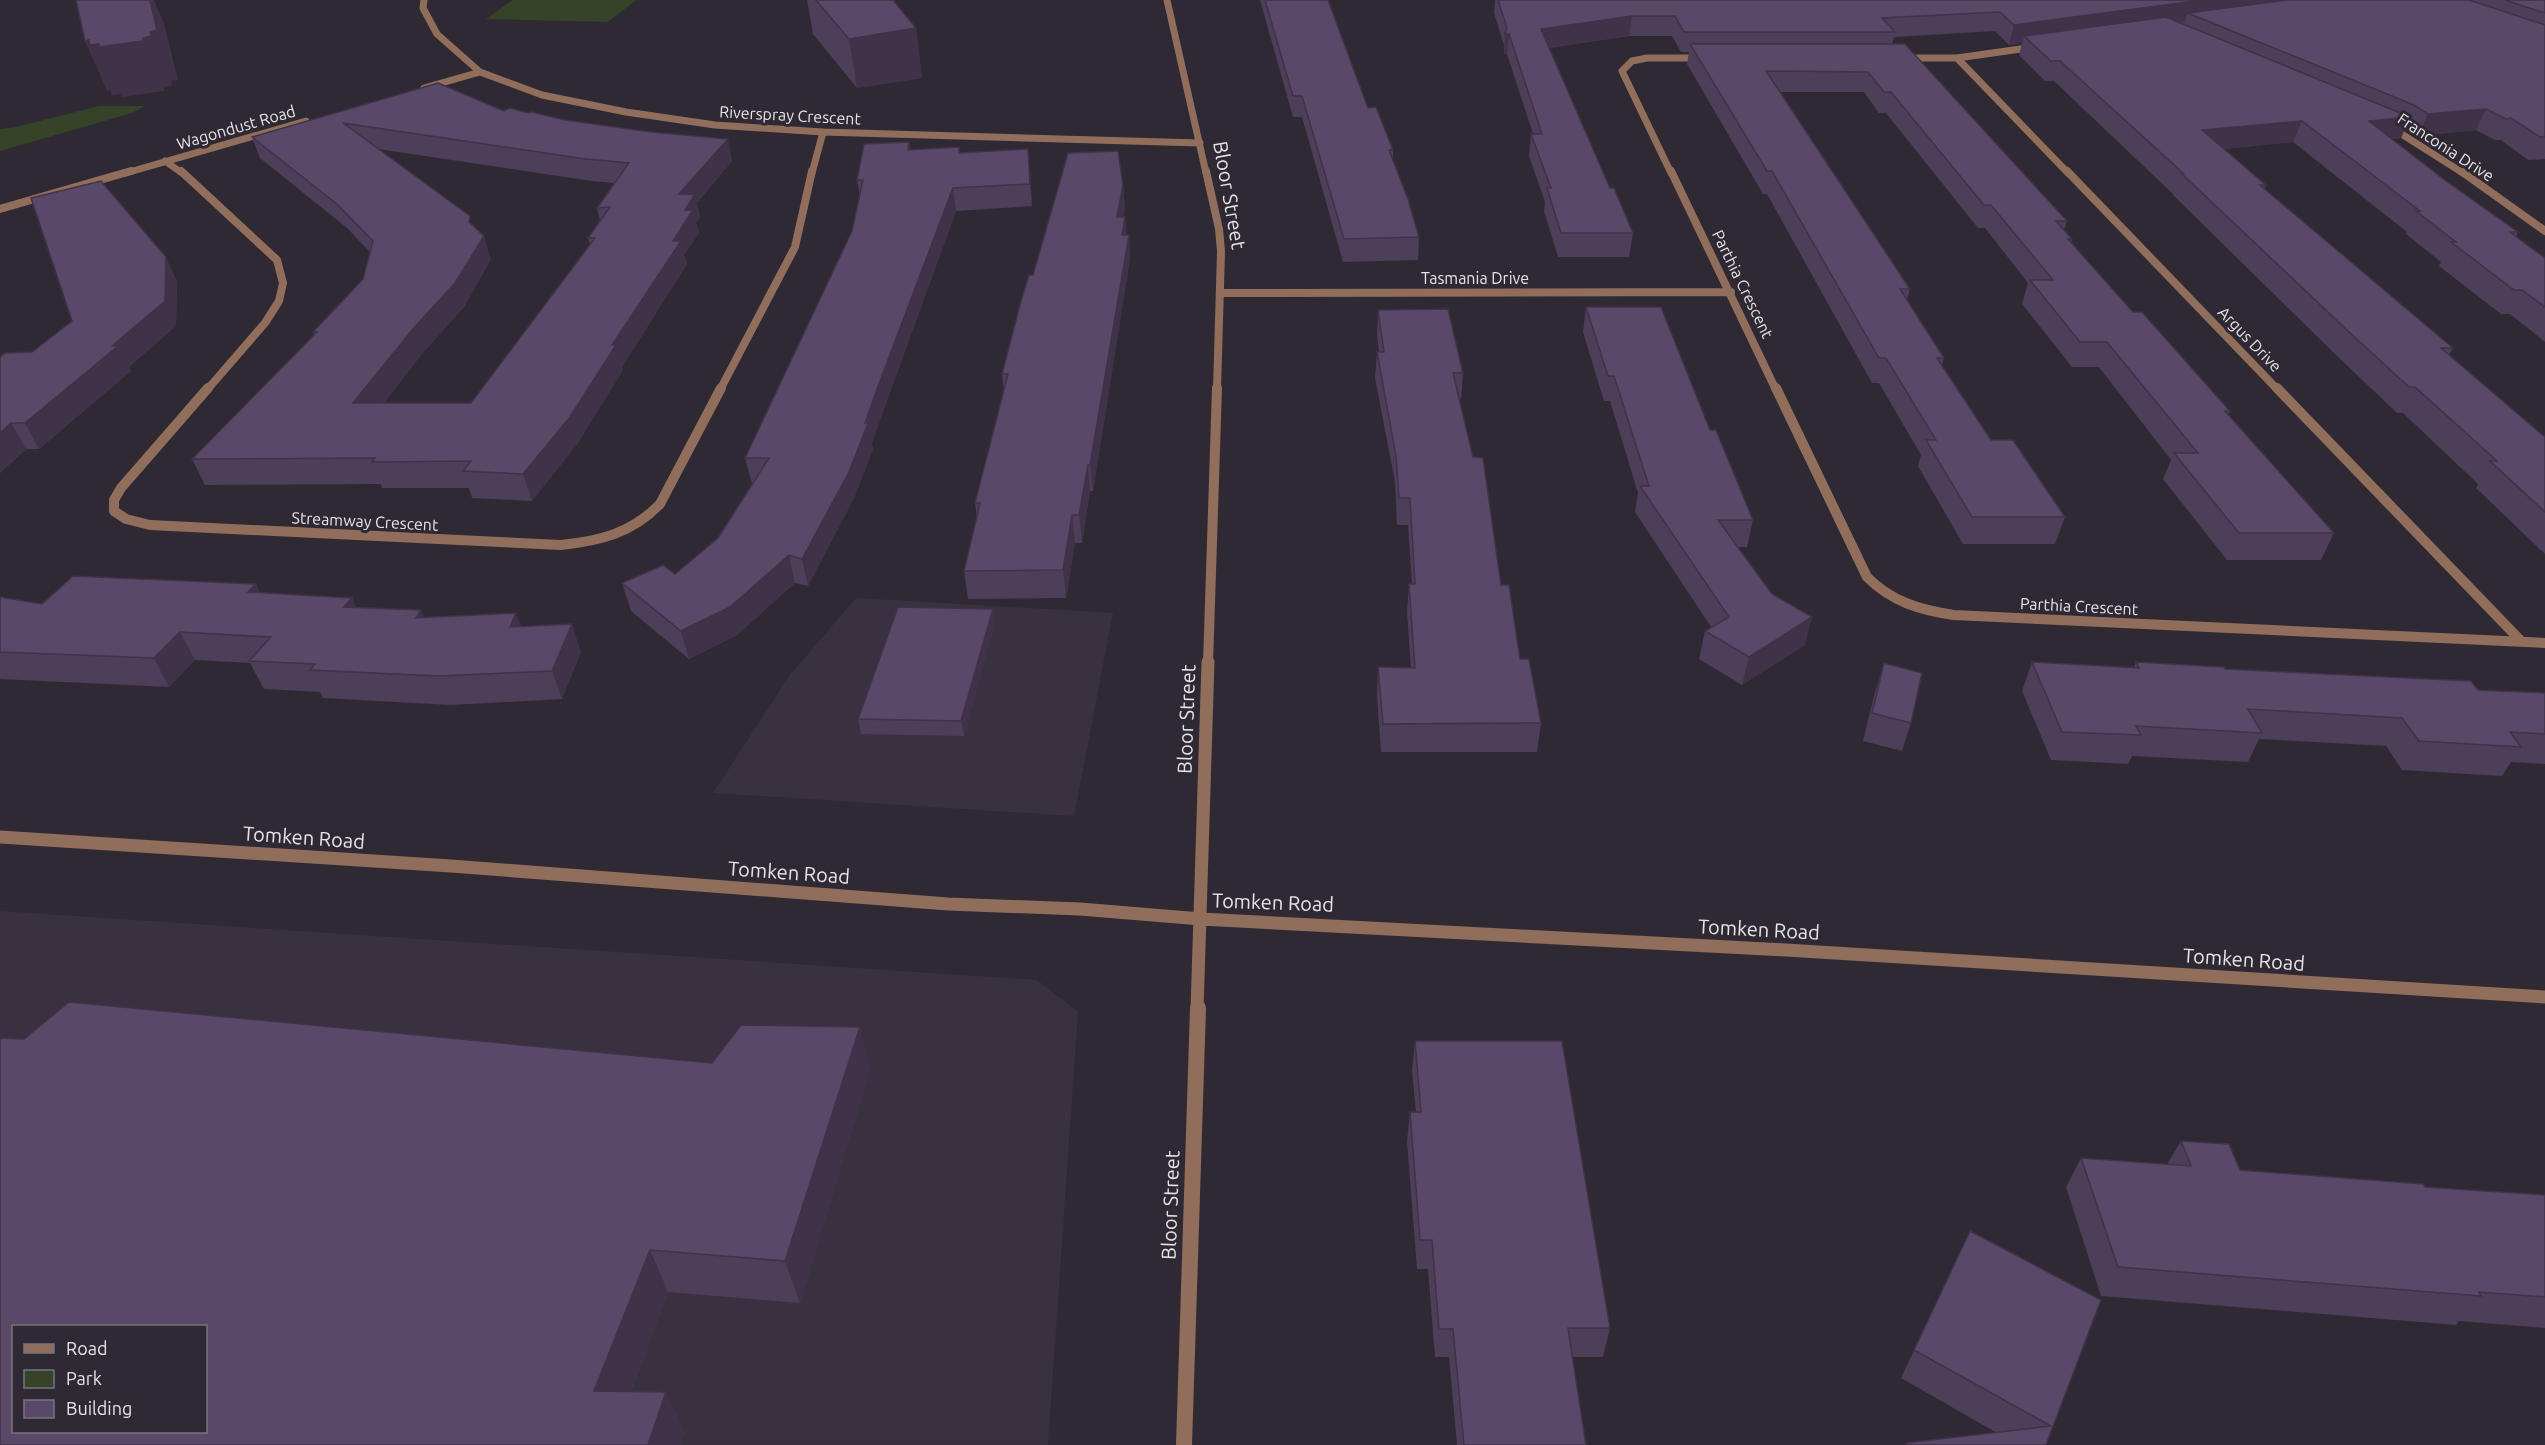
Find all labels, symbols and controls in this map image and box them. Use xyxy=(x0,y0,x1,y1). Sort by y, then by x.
street label: Wagondust Road xyxy=(175,101,297,153)
street label: Riverspray Crescent xyxy=(719,102,862,128)
street label: Franconia Drive xyxy=(2395,109,2497,185)
street label: Bloor Street xyxy=(1209,139,1251,251)
street label: Parthia Crescent xyxy=(1709,227,1777,342)
street label: Tasmania Drive xyxy=(1421,269,1529,287)
street label: Argus Drive xyxy=(2215,303,2285,375)
street label: Streamway Crescent xyxy=(291,508,439,534)
street label: Parthia Crescent xyxy=(2020,594,2139,618)
street label: Bloor Street xyxy=(1173,664,1199,774)
street label: Tomken Road xyxy=(242,821,366,853)
street label: Tomken Road xyxy=(727,856,851,888)
street label: Tomken Road xyxy=(1212,888,1334,916)
street label: Tomken Road xyxy=(1697,914,1821,944)
street label: Tomken Road xyxy=(2182,943,2306,975)
street label: Bloor Street xyxy=(1157,1150,1183,1260)
legend xyxy=(12,1325,207,1433)
text: Road xyxy=(66,1338,108,1358)
text: Park xyxy=(66,1368,102,1388)
text: Building xyxy=(66,1398,132,1418)

